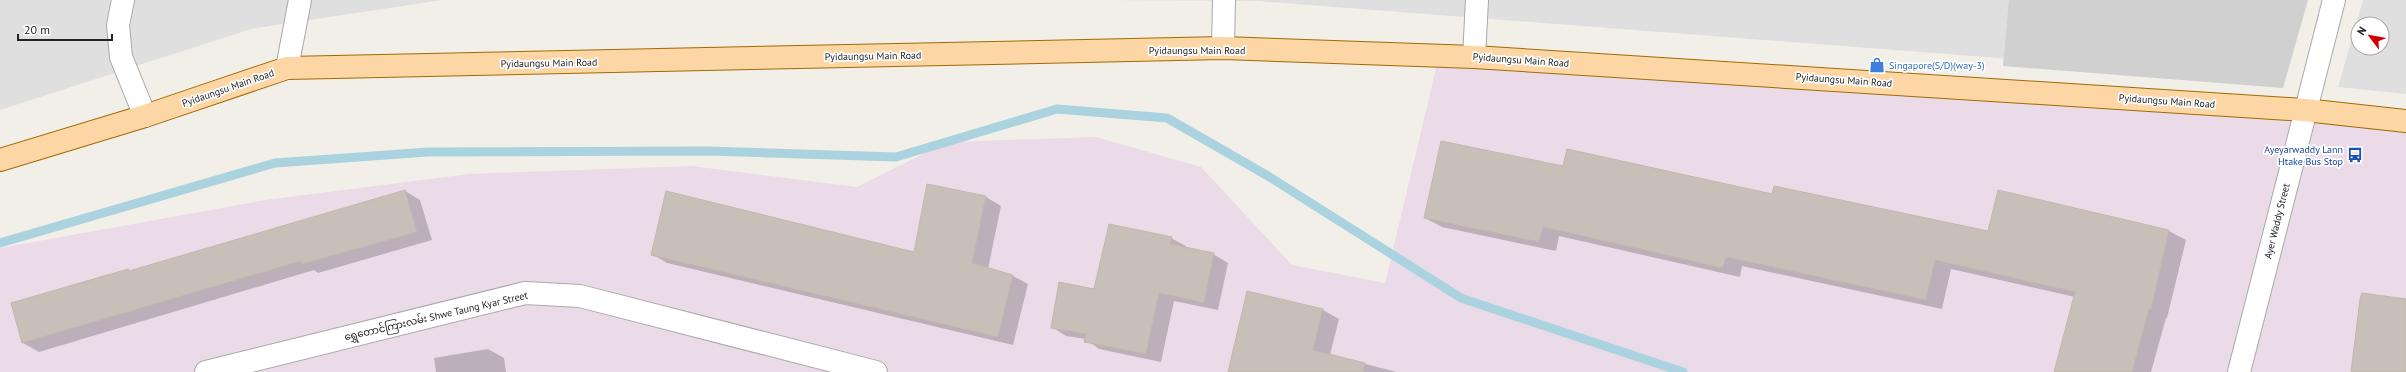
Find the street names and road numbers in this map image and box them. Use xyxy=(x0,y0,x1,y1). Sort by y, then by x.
street label: Pyidaungsu Main Road xyxy=(1149,44,1245,57)
street label: Pyidaungsu Main Road xyxy=(825,49,921,63)
street label: Pyidaungsu Main Road xyxy=(1472,50,1570,70)
street label: Pyidaungsu Main Road xyxy=(501,56,597,70)
street label: Pyidaungsu Main Road xyxy=(180,66,276,110)
street label: Pyidaungsu Main Road xyxy=(1795,70,1893,90)
street label: Pyidaungsu Main Road xyxy=(2118,91,2216,111)
street label: Ayer Waddy Street xyxy=(2261,181,2293,260)
street label: ရွှေတောင်ကြားလမ်း Shwe Taung Kyar Street xyxy=(343,287,530,345)

